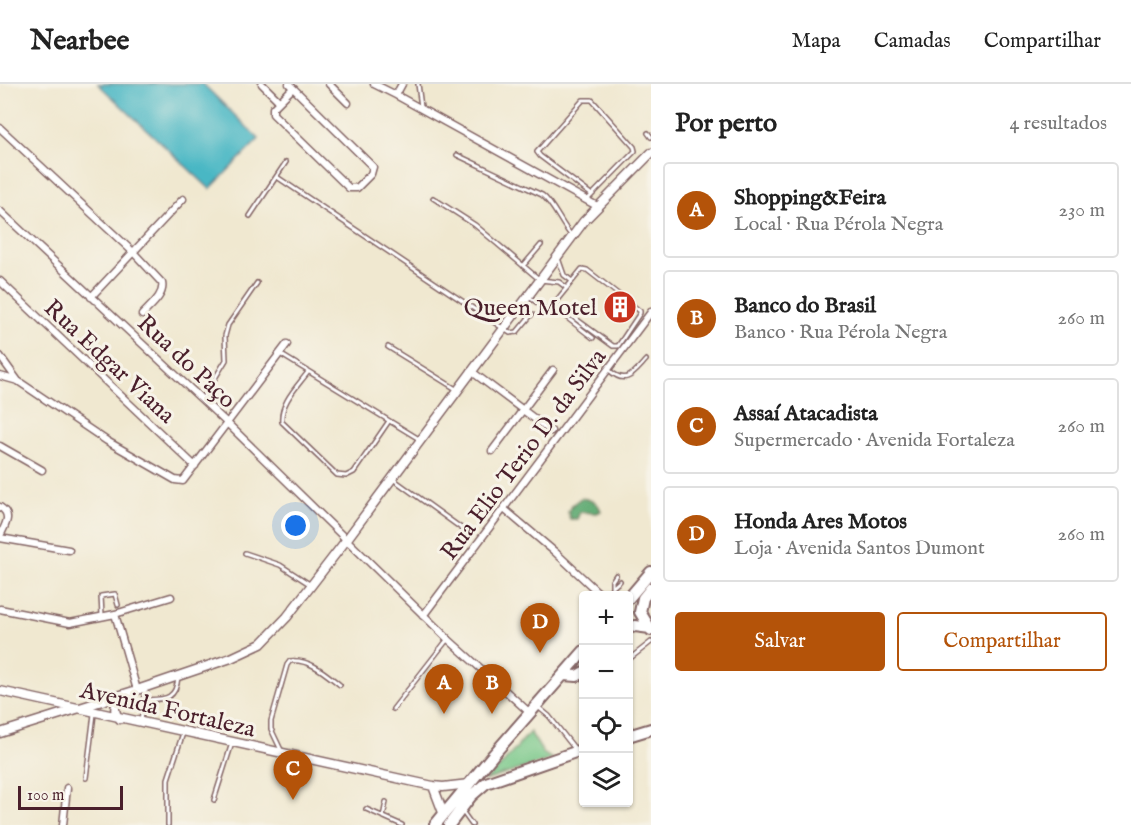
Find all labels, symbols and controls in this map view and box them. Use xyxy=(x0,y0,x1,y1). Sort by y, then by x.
text: Nearbee xyxy=(30,24,129,59)
text: Mapa xyxy=(791,28,841,55)
text: Camadas xyxy=(874,28,951,55)
text: Compartilhar xyxy=(984,28,1101,55)
text: Por perto xyxy=(675,107,777,140)
text: 4 resultados xyxy=(1009,111,1107,136)
text: Shopping&Feira xyxy=(734,184,886,212)
text: A xyxy=(690,198,703,223)
text: 230 m xyxy=(1059,198,1105,223)
text: Local · Rua Pérola Negra xyxy=(734,212,943,237)
building icon: Queen Motel xyxy=(602,289,638,325)
text: Banco do Brasil xyxy=(734,292,876,320)
street label: Rua Edgar Viana xyxy=(37,293,182,431)
place label: Queen Motel xyxy=(464,293,597,324)
text: B xyxy=(690,306,703,331)
text: 260 m xyxy=(1058,306,1105,331)
street label: Rua do Paço xyxy=(130,308,242,416)
text: Banco · Rua Pérola Negra xyxy=(734,320,947,345)
street label: Rua Elio Terio D. da Silva xyxy=(434,342,614,567)
text: Assaí Atacadista xyxy=(734,400,878,428)
text: C xyxy=(689,414,704,439)
text: 260 m xyxy=(1058,414,1105,439)
text: Supermercado · Avenida Fortaleza xyxy=(734,428,1015,453)
text: Honda Ares Motos xyxy=(734,508,907,536)
your location xyxy=(281,511,310,540)
text: D xyxy=(688,522,705,547)
text: 260 m xyxy=(1058,522,1105,547)
text: Loja · Avenida Santos Dumont xyxy=(734,536,985,561)
map controls xyxy=(579,591,633,807)
button: + xyxy=(579,591,633,645)
pin: D xyxy=(520,604,560,653)
button: Salvar xyxy=(675,612,885,671)
button: Compartilhar xyxy=(897,612,1107,671)
button: − xyxy=(579,645,633,699)
pin: A xyxy=(424,664,464,714)
pin: B xyxy=(472,664,512,714)
street label: Avenida Fortaleza xyxy=(76,675,259,746)
button: locate xyxy=(579,699,633,753)
pin: C xyxy=(274,750,312,800)
button: layers xyxy=(579,753,633,807)
scale bar xyxy=(18,783,123,810)
text: 100 m xyxy=(27,786,64,806)

